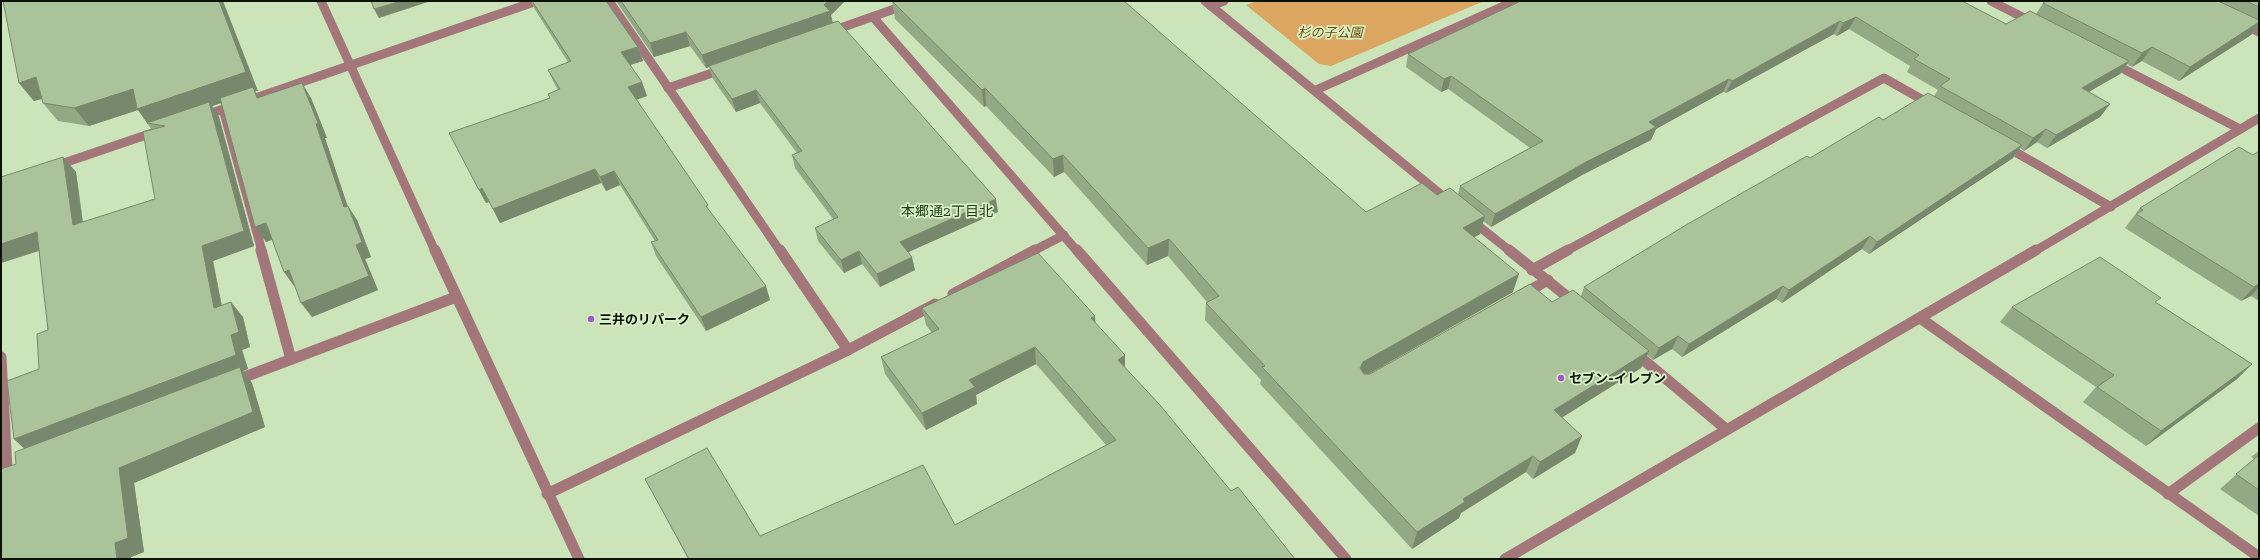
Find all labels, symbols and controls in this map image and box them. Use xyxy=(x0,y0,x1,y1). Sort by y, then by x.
park label: 杉の子公園 xyxy=(1297,25,1364,40)
district label: 本郷通2丁目北 xyxy=(901,203,993,219)
place label: 三井のリパーク xyxy=(599,312,690,327)
marker: 三井のリパーク xyxy=(586,314,596,324)
place label: セブン-イレブン xyxy=(1569,371,1666,386)
marker: セブン-イレブン xyxy=(1556,373,1566,383)

